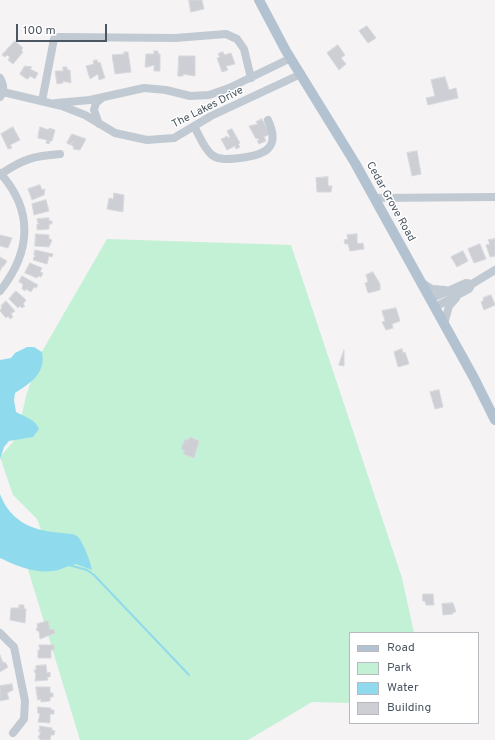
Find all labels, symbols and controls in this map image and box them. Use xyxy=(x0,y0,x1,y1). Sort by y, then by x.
scale bar xyxy=(18,16,109,42)
text: 100 m xyxy=(23,23,56,39)
street label: The Lakes Drive xyxy=(170,84,246,132)
street label: Cedar Grove Road xyxy=(363,160,417,244)
legend xyxy=(349,632,479,724)
text: Road xyxy=(387,640,415,656)
text: Park xyxy=(387,660,412,676)
text: Water xyxy=(387,680,419,696)
text: Building xyxy=(387,700,431,716)

